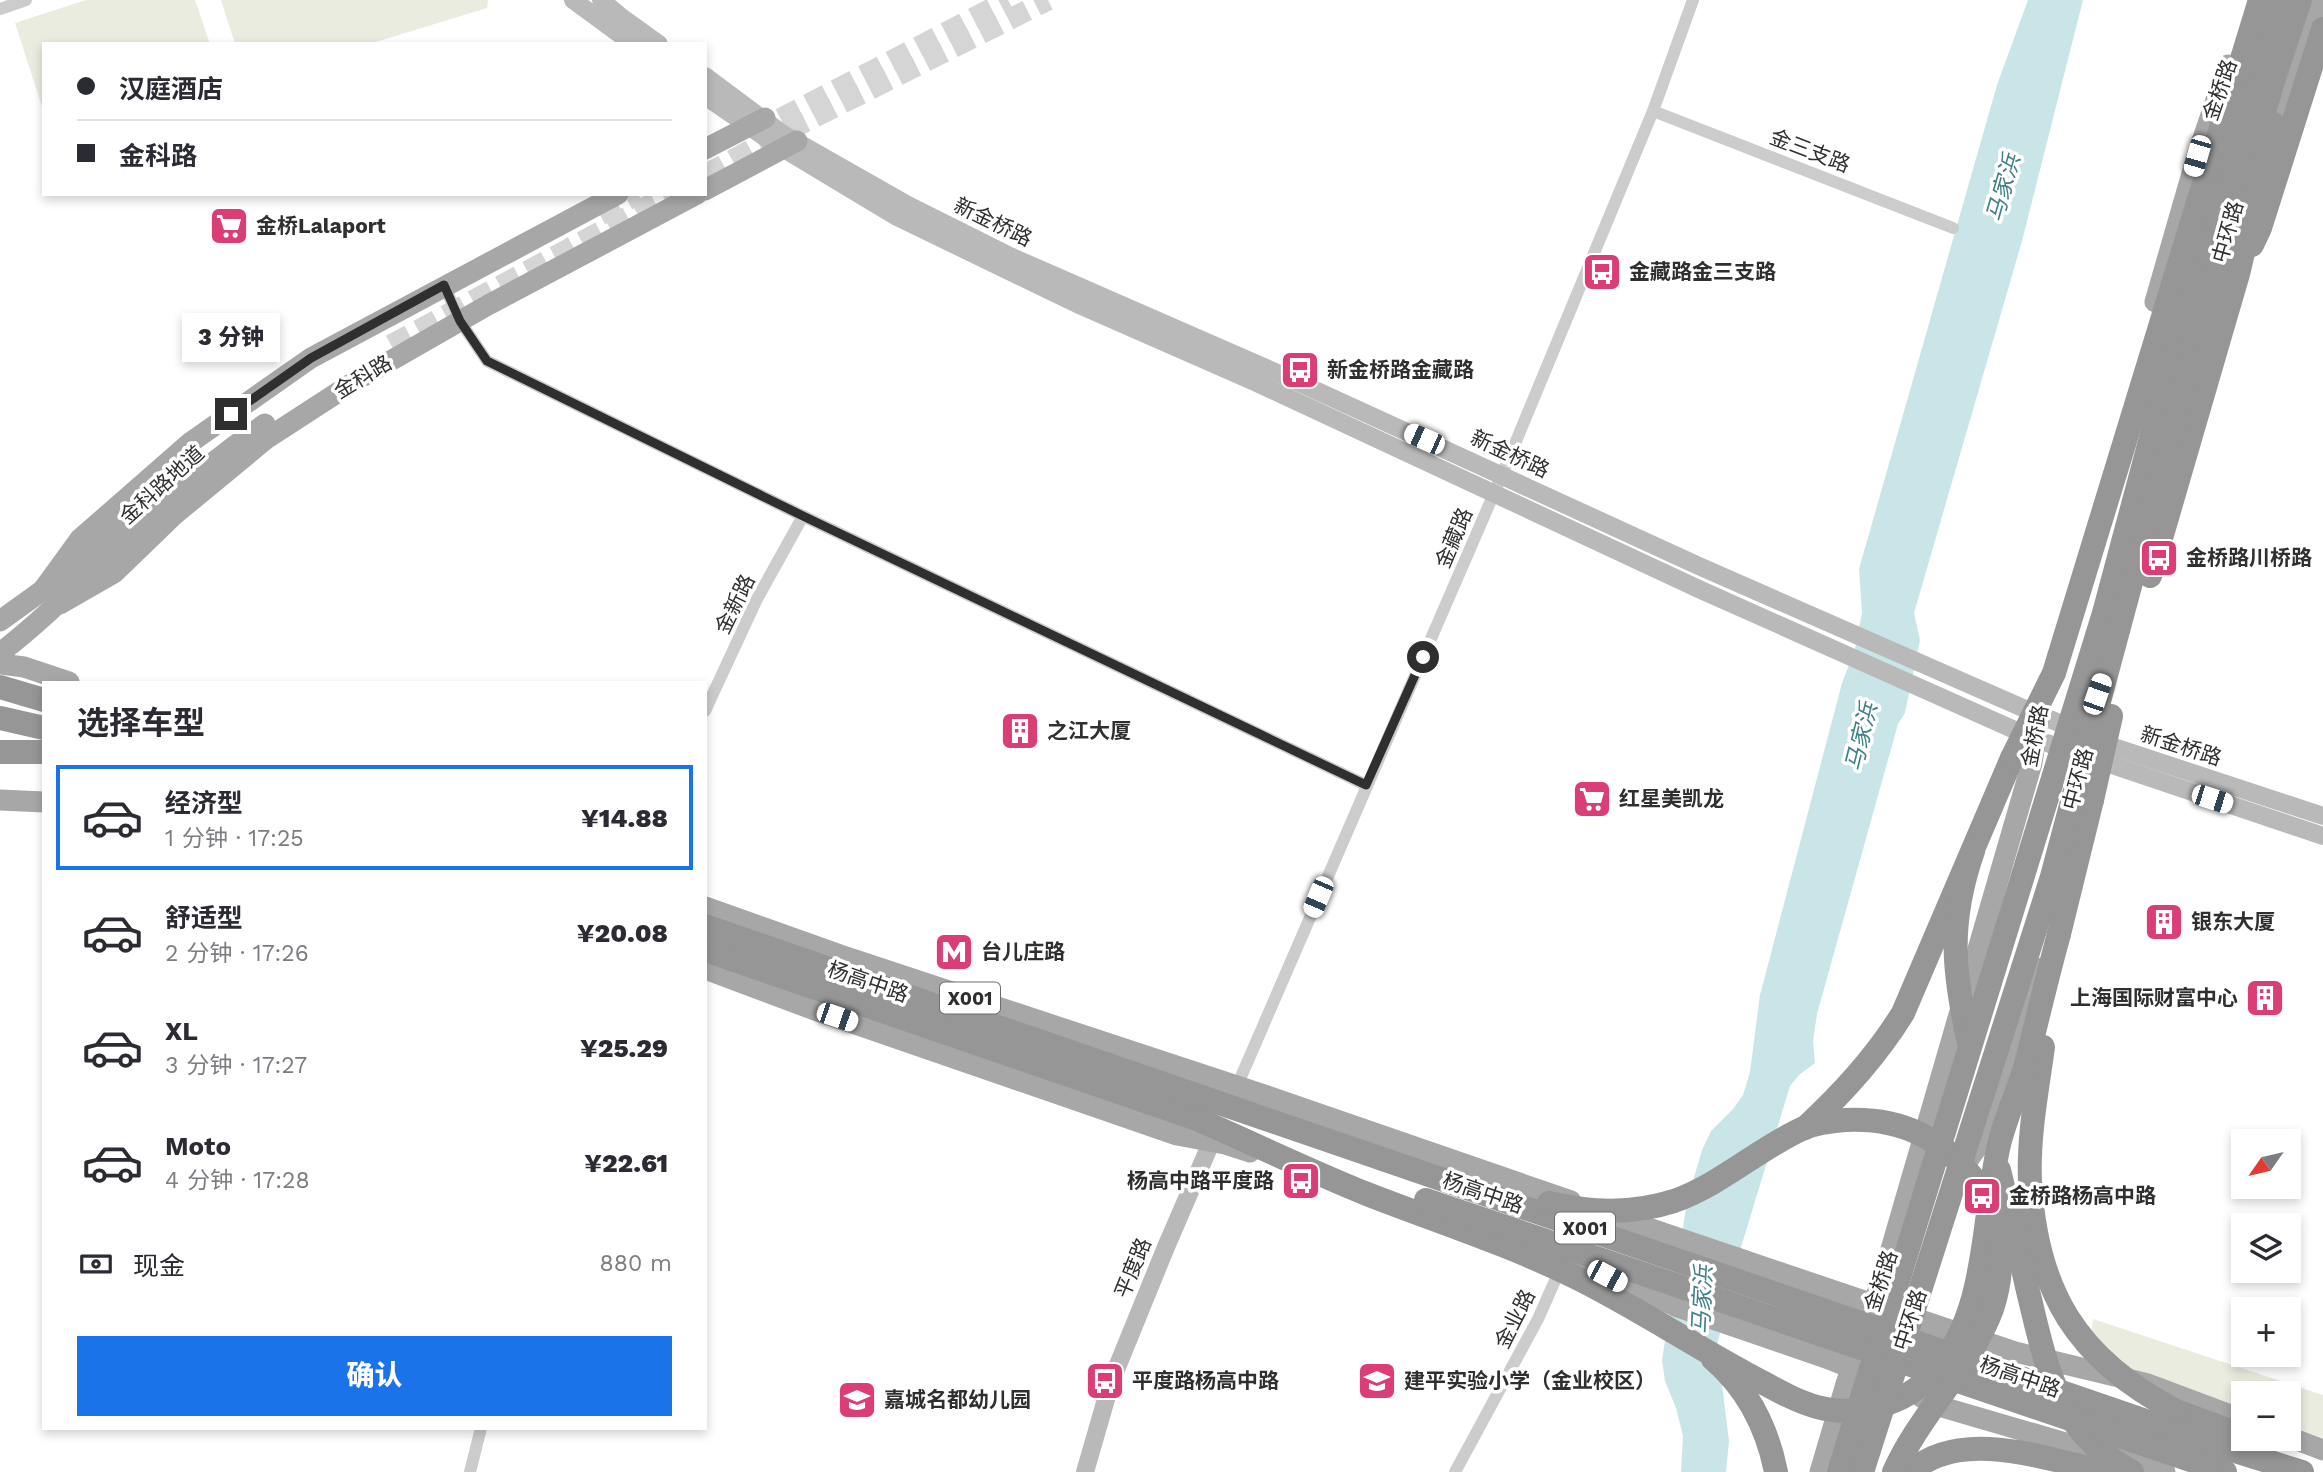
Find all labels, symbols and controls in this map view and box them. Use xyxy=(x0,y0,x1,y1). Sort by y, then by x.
street label: 金桥路 xyxy=(2197,56,2242,124)
text: 汉庭酒店 xyxy=(119,74,223,104)
street label: 金三支路 xyxy=(1766,124,1854,177)
car xyxy=(2182,133,2213,179)
text: 金科路 xyxy=(119,141,197,171)
water label: 马家浜 xyxy=(1981,149,2027,225)
street label: 新金桥路 xyxy=(950,192,1036,251)
street label: 中环路 xyxy=(2207,198,2248,266)
supermarket icon: 金桥Lalaport xyxy=(208,205,250,247)
place label: 金桥Lalaport xyxy=(256,213,386,238)
bus stop icon: 金藏路金三支路 xyxy=(1581,251,1623,293)
place label: 金藏路金三支路 xyxy=(1629,259,1776,284)
callout: 3 分钟 xyxy=(182,312,280,362)
text: 3 分钟 xyxy=(198,324,264,351)
bus stop icon: 新金桥路金藏路 xyxy=(1279,349,1321,391)
street label: 金科路 xyxy=(329,350,396,404)
place label: 新金桥路金藏路 xyxy=(1327,357,1474,382)
route end xyxy=(215,398,247,430)
car xyxy=(1401,421,1448,457)
street label: 新金桥路 xyxy=(1467,424,1554,483)
street label: 金科路地道 xyxy=(114,440,209,529)
street label: 金藏路 xyxy=(1430,504,1477,572)
bus stop icon: 金桥路川桥路 xyxy=(2138,537,2180,579)
place label: 金桥路川桥路 xyxy=(2186,545,2312,570)
street label: 金新路 xyxy=(710,570,760,638)
route start xyxy=(1407,641,1439,673)
car xyxy=(2081,671,2114,717)
water label: 马家浜 xyxy=(1840,698,1883,774)
street label: 金桥路 xyxy=(2016,703,2053,769)
text: 选择车型 xyxy=(77,704,205,742)
building icon: 之江大厦 xyxy=(999,710,1041,752)
place label: 之江大厦 xyxy=(1047,718,1131,743)
street label: 新金桥路 xyxy=(2137,721,2225,770)
street label: 中环路 xyxy=(2057,745,2098,813)
supermarket icon: 红星美凯龙 xyxy=(1571,778,1613,820)
car xyxy=(2189,783,2236,815)
icon: car xyxy=(81,786,144,849)
place label: 红星美凯龙 xyxy=(1619,786,1724,811)
text: 经济型 xyxy=(165,788,243,818)
text: ¥14.88 xyxy=(581,803,668,833)
text: 1 分钟 · 17:25 xyxy=(165,825,304,852)
car xyxy=(1301,874,1336,920)
icon: car xyxy=(81,901,144,964)
building icon: 银东大厦 xyxy=(2143,901,2185,943)
text: 舒适型 xyxy=(165,903,243,933)
place label: 银东大厦 xyxy=(2191,909,2275,934)
text: ¥20.08 xyxy=(577,918,668,948)
metro station icon: 台儿庄路 xyxy=(933,931,975,973)
place label: 台儿庄路 xyxy=(981,939,1065,964)
text: 2 分钟 · 17:26 xyxy=(165,940,309,967)
street label: 杨高中路 xyxy=(824,956,912,1007)
building icon: 上海国际财富中心 xyxy=(2244,977,2286,1019)
road number: X001 xyxy=(940,982,1000,1014)
place label: 上海国际财富中心 xyxy=(2070,985,2238,1010)
car xyxy=(814,1000,861,1034)
icon: car xyxy=(81,1016,144,1079)
text: XL xyxy=(165,1016,198,1046)
text: ¥25.29 xyxy=(580,1033,668,1063)
text: 3 分钟 · 17:27 xyxy=(165,1052,307,1079)
north arrow xyxy=(2231,1129,2301,1199)
map controls xyxy=(2231,1129,2301,1451)
icon: car xyxy=(81,1131,144,1194)
text: Moto xyxy=(165,1131,231,1161)
text: ¥22.61 xyxy=(584,1148,668,1178)
bus stop icon: 杨高中路平度路 xyxy=(1280,1160,1322,1202)
text: 4 分钟 · 17:28 xyxy=(165,1167,310,1194)
street label: 杨高中路 xyxy=(1439,1167,1527,1218)
place label: 杨高中路平度路 xyxy=(1127,1168,1274,1193)
bus stop icon: 金桥路杨高中路 xyxy=(1961,1175,2003,1217)
place label: 金桥路杨高中路 xyxy=(2009,1183,2156,1208)
road number: X001 xyxy=(1555,1212,1615,1244)
button: layers xyxy=(2231,1213,2301,1283)
street label: 平度路 xyxy=(1109,1234,1156,1302)
icon: cash xyxy=(77,1245,115,1283)
street label: 金桥路 xyxy=(1859,1247,1902,1315)
text: 880 m xyxy=(600,1250,672,1277)
text: 现金 xyxy=(133,1251,185,1281)
car xyxy=(1584,1257,1631,1295)
water label: 马家浜 xyxy=(1687,1263,1718,1335)
street label: 金业路 xyxy=(1489,1285,1540,1353)
street label: 中环路 xyxy=(1888,1286,1931,1354)
button: + xyxy=(2231,1297,2301,1367)
button: 确认 xyxy=(77,1336,672,1416)
street label: 杨高中路 xyxy=(1976,1351,2064,1402)
bus stop icon: 平度路杨高中路 xyxy=(1084,1360,1126,1402)
school or university icon: 建平实验小学（金业校区） xyxy=(1356,1360,1398,1402)
place label: 平度路杨高中路 xyxy=(1132,1368,1279,1393)
place label: 建平实验小学（金业校区） xyxy=(1404,1368,1656,1393)
school or university icon: 嘉城名都幼儿园 xyxy=(836,1379,878,1421)
button: − xyxy=(2231,1381,2301,1451)
place label: 嘉城名都幼儿园 xyxy=(884,1387,1031,1412)

